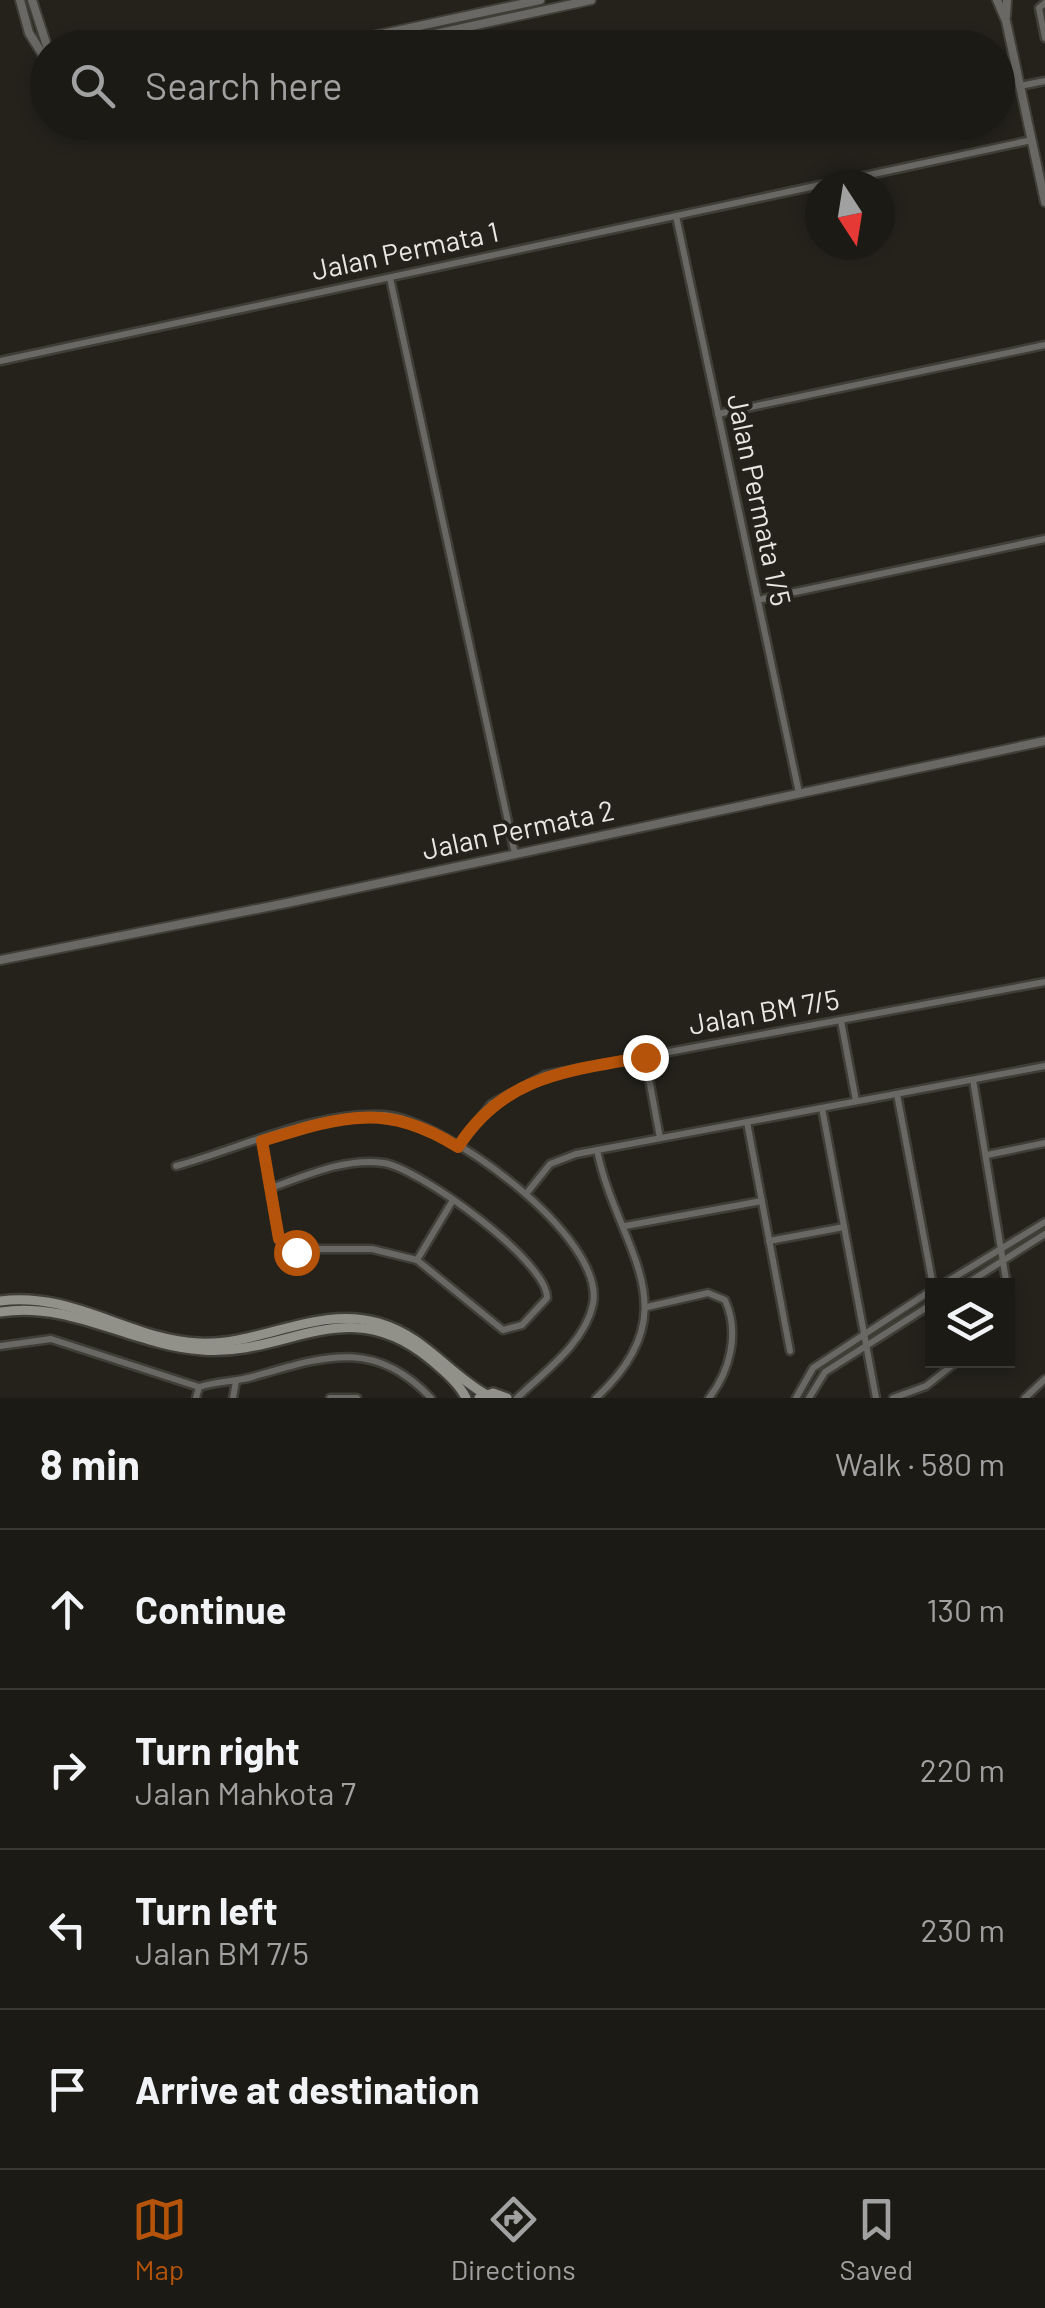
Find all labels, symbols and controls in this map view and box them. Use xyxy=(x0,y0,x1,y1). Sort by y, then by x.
search box xyxy=(30,30,1015,140)
icon: search xyxy=(65,58,120,113)
text: Search here xyxy=(145,62,343,108)
north arrow xyxy=(805,170,895,260)
street label: Jalan Permata 1 xyxy=(308,214,501,286)
street label: Jalan Permata 1/5 xyxy=(721,391,799,609)
street label: Jalan Permata 2 xyxy=(419,792,617,866)
street label: Jalan BM 7/5 xyxy=(686,981,842,1041)
route end xyxy=(623,1035,669,1081)
route start xyxy=(274,1230,320,1276)
map controls xyxy=(925,1278,1015,1368)
button: layers xyxy=(925,1278,1015,1368)
text: 8 min xyxy=(40,1438,140,1488)
text: Walk · 580 m xyxy=(835,1444,1005,1482)
icon: ahead xyxy=(40,1582,95,1637)
text: Continue xyxy=(135,1586,286,1632)
text: 130 m xyxy=(926,1590,1005,1628)
text: Turn right xyxy=(135,1727,300,1773)
icon: right xyxy=(40,1742,95,1797)
text: 220 m xyxy=(920,1750,1005,1788)
text: Jalan Mahkota 7 xyxy=(135,1773,356,1811)
text: Turn left xyxy=(135,1887,278,1933)
icon: left xyxy=(40,1902,95,1957)
text: 230 m xyxy=(921,1910,1005,1948)
text: Jalan BM 7/5 xyxy=(135,1933,309,1971)
icon: arrive xyxy=(40,2062,95,2117)
text: Arrive at destination xyxy=(135,2066,480,2112)
tab: Map xyxy=(132,2192,187,2286)
tab: Directions xyxy=(451,2192,576,2286)
tab: Saved xyxy=(840,2192,913,2286)

